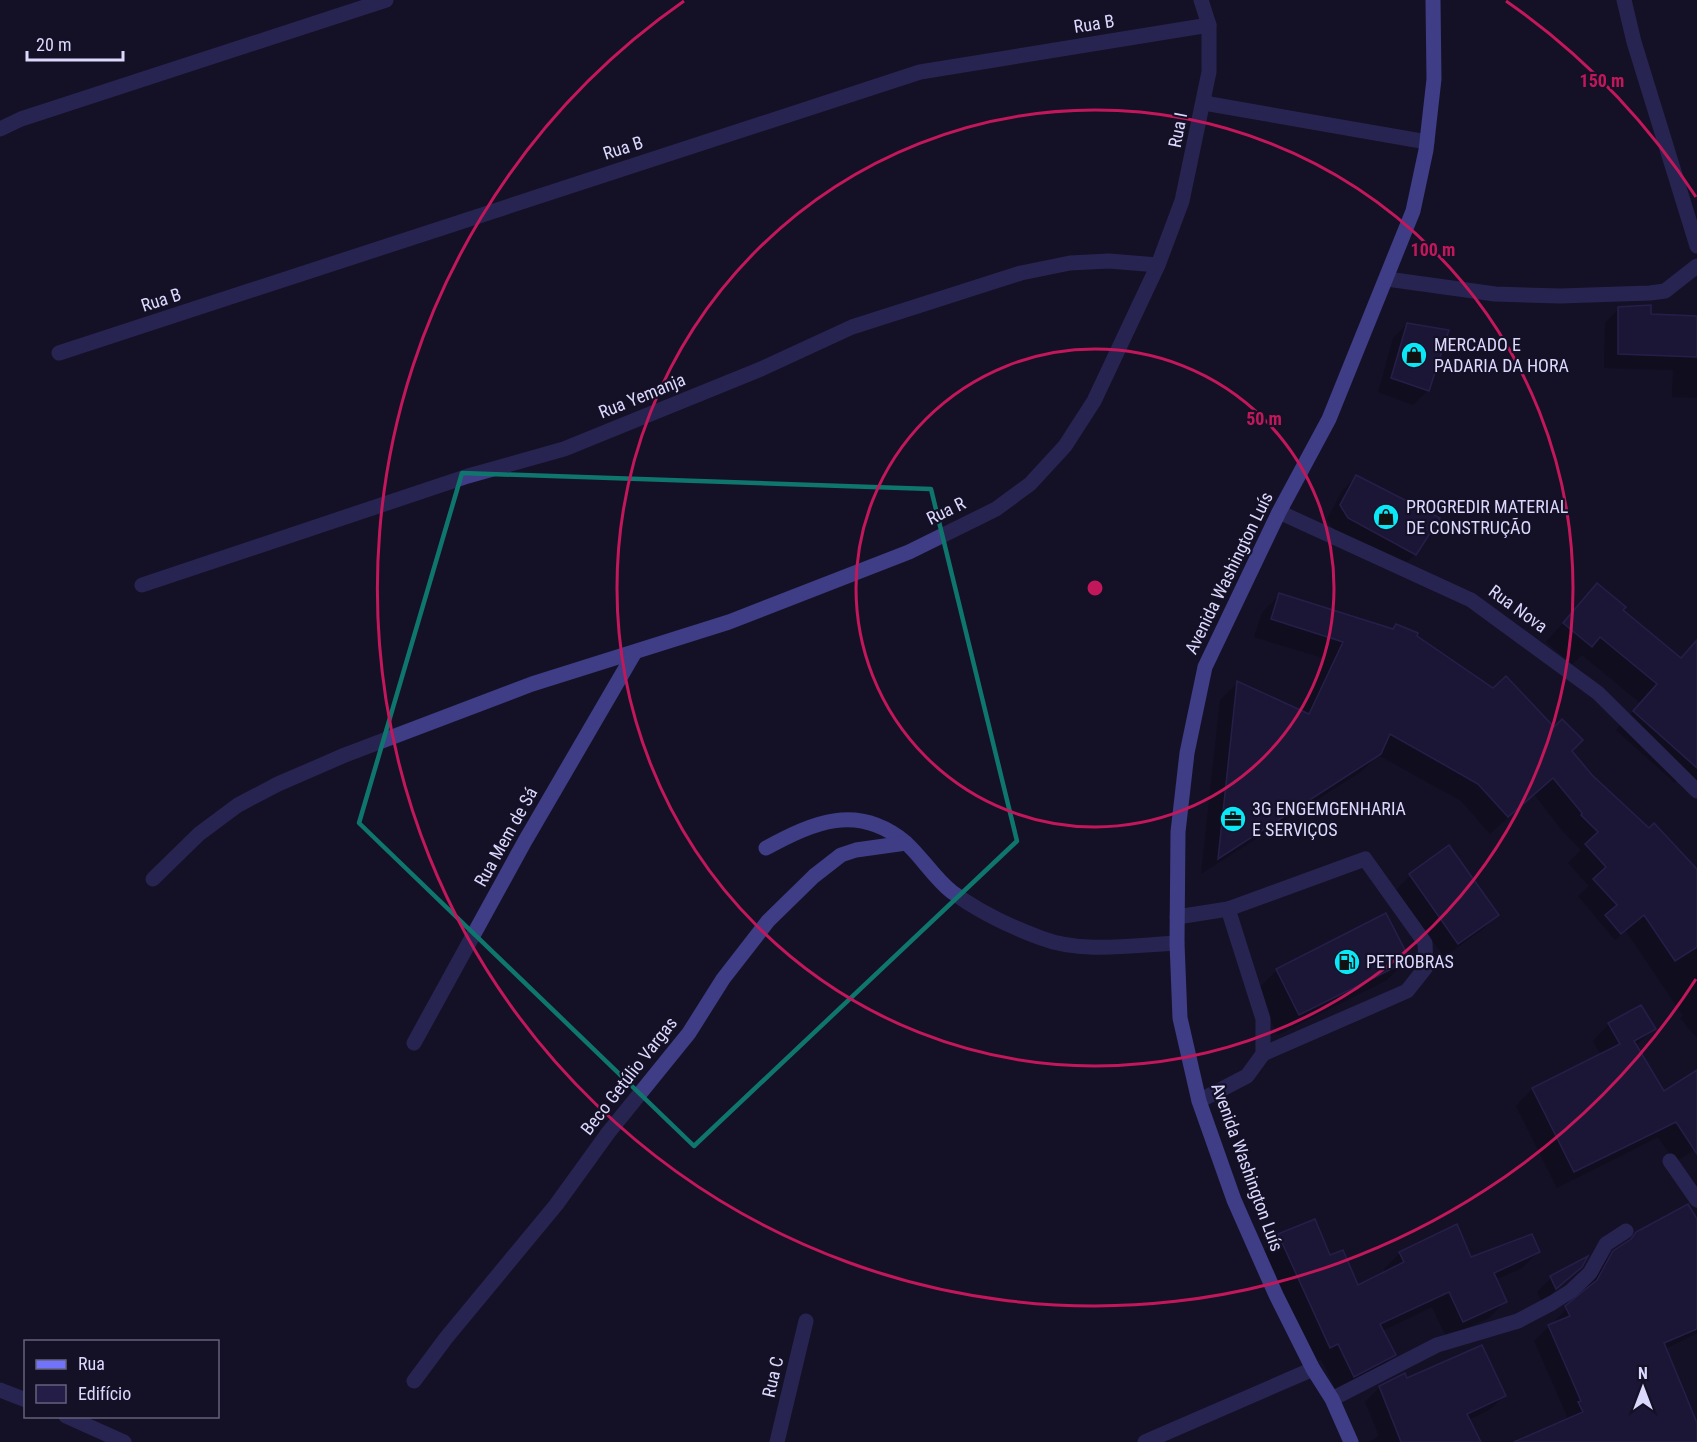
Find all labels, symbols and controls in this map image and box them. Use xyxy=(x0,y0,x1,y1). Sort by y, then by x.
street label: Rua B xyxy=(1072,10,1116,37)
scale bar xyxy=(27,24,123,62)
text: 20 m xyxy=(36,34,71,55)
text: 150 m xyxy=(1580,70,1624,91)
street label: Rua I xyxy=(1164,110,1191,149)
street label: Rua B xyxy=(600,131,646,164)
text: 100 m xyxy=(1411,239,1455,260)
street label: Rua B xyxy=(138,283,184,316)
place label: MERCADO E PADARIA DA HORA xyxy=(1434,334,1569,376)
shop icon: MERCADO E PADARIA DA HORA xyxy=(1399,340,1429,370)
street label: Rua Yemanja xyxy=(595,369,688,422)
text: 50 m xyxy=(1246,408,1282,429)
street label: Avenida Washington Luís xyxy=(1180,488,1277,657)
street label: Rua R xyxy=(923,492,969,529)
place label: PROGREDIR MATERIAL DE CONSTRUÇÃO xyxy=(1406,496,1569,538)
shop icon: PROGREDIR MATERIAL DE CONSTRUÇÃO xyxy=(1371,502,1401,532)
centre of rings xyxy=(1085,578,1105,598)
street label: Rua Nova xyxy=(1485,580,1552,637)
street label: Rua Mem de Sá xyxy=(470,783,541,890)
place label: 3G ENGEMGENHARIA E SERVIÇOS xyxy=(1252,798,1407,840)
office icon: 3G ENGEMGENHARIA E SERVIÇOS xyxy=(1218,804,1248,834)
fuel station icon: PETROBRAS xyxy=(1332,947,1362,977)
place label: PETROBRAS xyxy=(1366,951,1454,972)
street label: Beco Getúlio Vargas xyxy=(576,1013,681,1139)
street label: Avenida Washington Luís xyxy=(1207,1080,1288,1254)
legend xyxy=(24,1340,219,1418)
text: Rua xyxy=(78,1353,105,1374)
street label: Rua C xyxy=(758,1354,787,1399)
north arrow xyxy=(1613,1358,1673,1418)
text: N xyxy=(1638,1364,1648,1383)
text: Edifício xyxy=(78,1383,131,1404)

